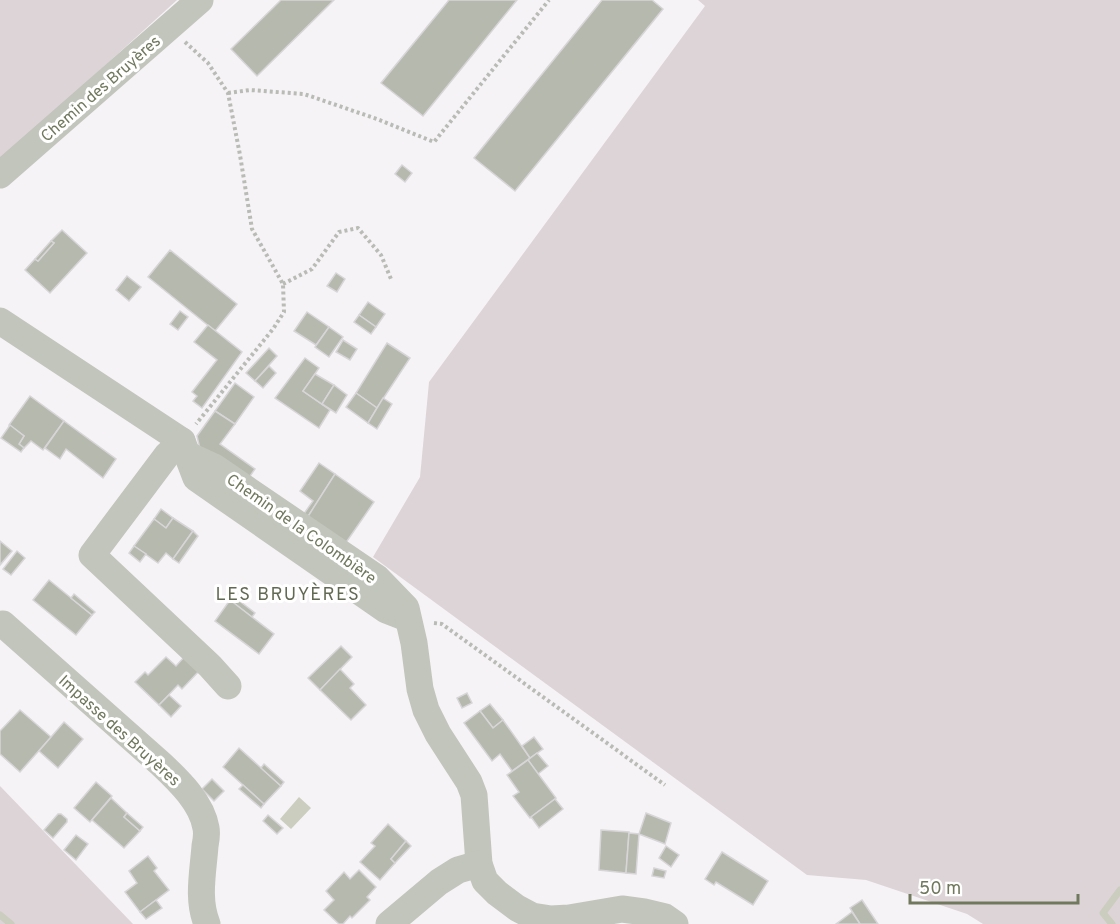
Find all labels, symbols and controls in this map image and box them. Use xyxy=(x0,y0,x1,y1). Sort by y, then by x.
street label: Chemin des Bruyères xyxy=(37,32,165,147)
street label: Chemin de la Colombière xyxy=(222,470,380,589)
district label: LES BRUYÈRES xyxy=(216,582,360,607)
street label: Impasse des Bruyères xyxy=(54,672,184,791)
scale bar xyxy=(910,867,1078,905)
text: 50 m xyxy=(919,878,961,901)

